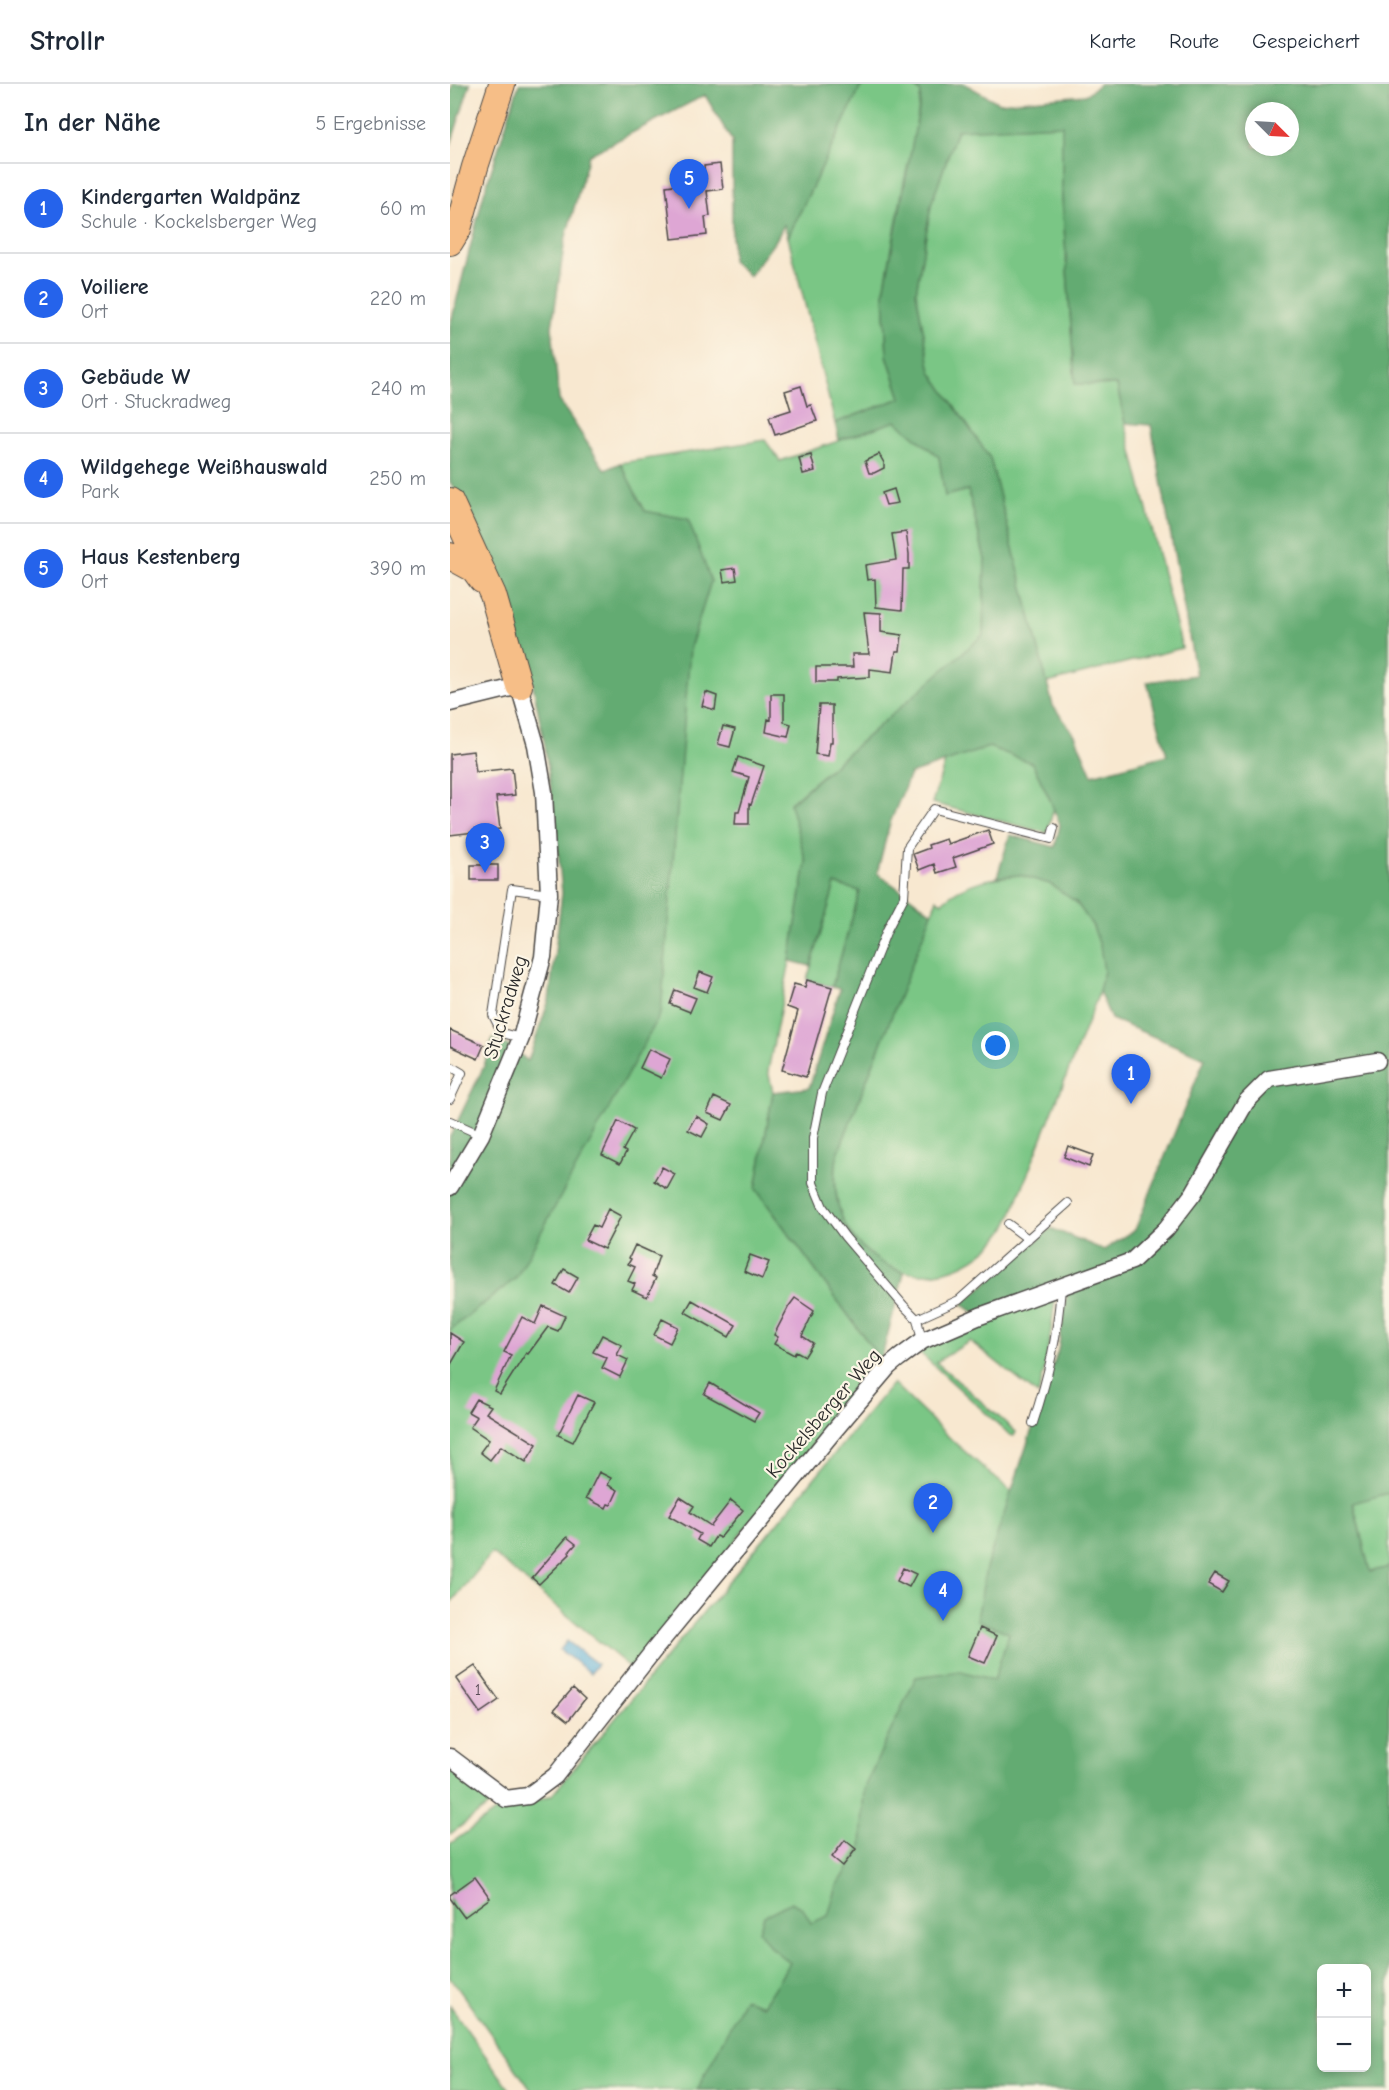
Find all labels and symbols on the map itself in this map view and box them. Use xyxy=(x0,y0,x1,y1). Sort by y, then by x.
north arrow xyxy=(1245,102,1299,156)
pin: 5 xyxy=(670,160,708,209)
pin: 3 xyxy=(465,824,504,873)
street label: Stuckradweg xyxy=(479,953,532,1062)
your location xyxy=(981,1031,1010,1060)
pin: 1 xyxy=(1112,1054,1150,1104)
street label: Kockelsberger Weg xyxy=(761,1344,886,1482)
pin: 2 xyxy=(914,1484,952,1533)
pin: 4 xyxy=(924,1572,962,1621)
house number: 1 xyxy=(475,1681,481,1699)

